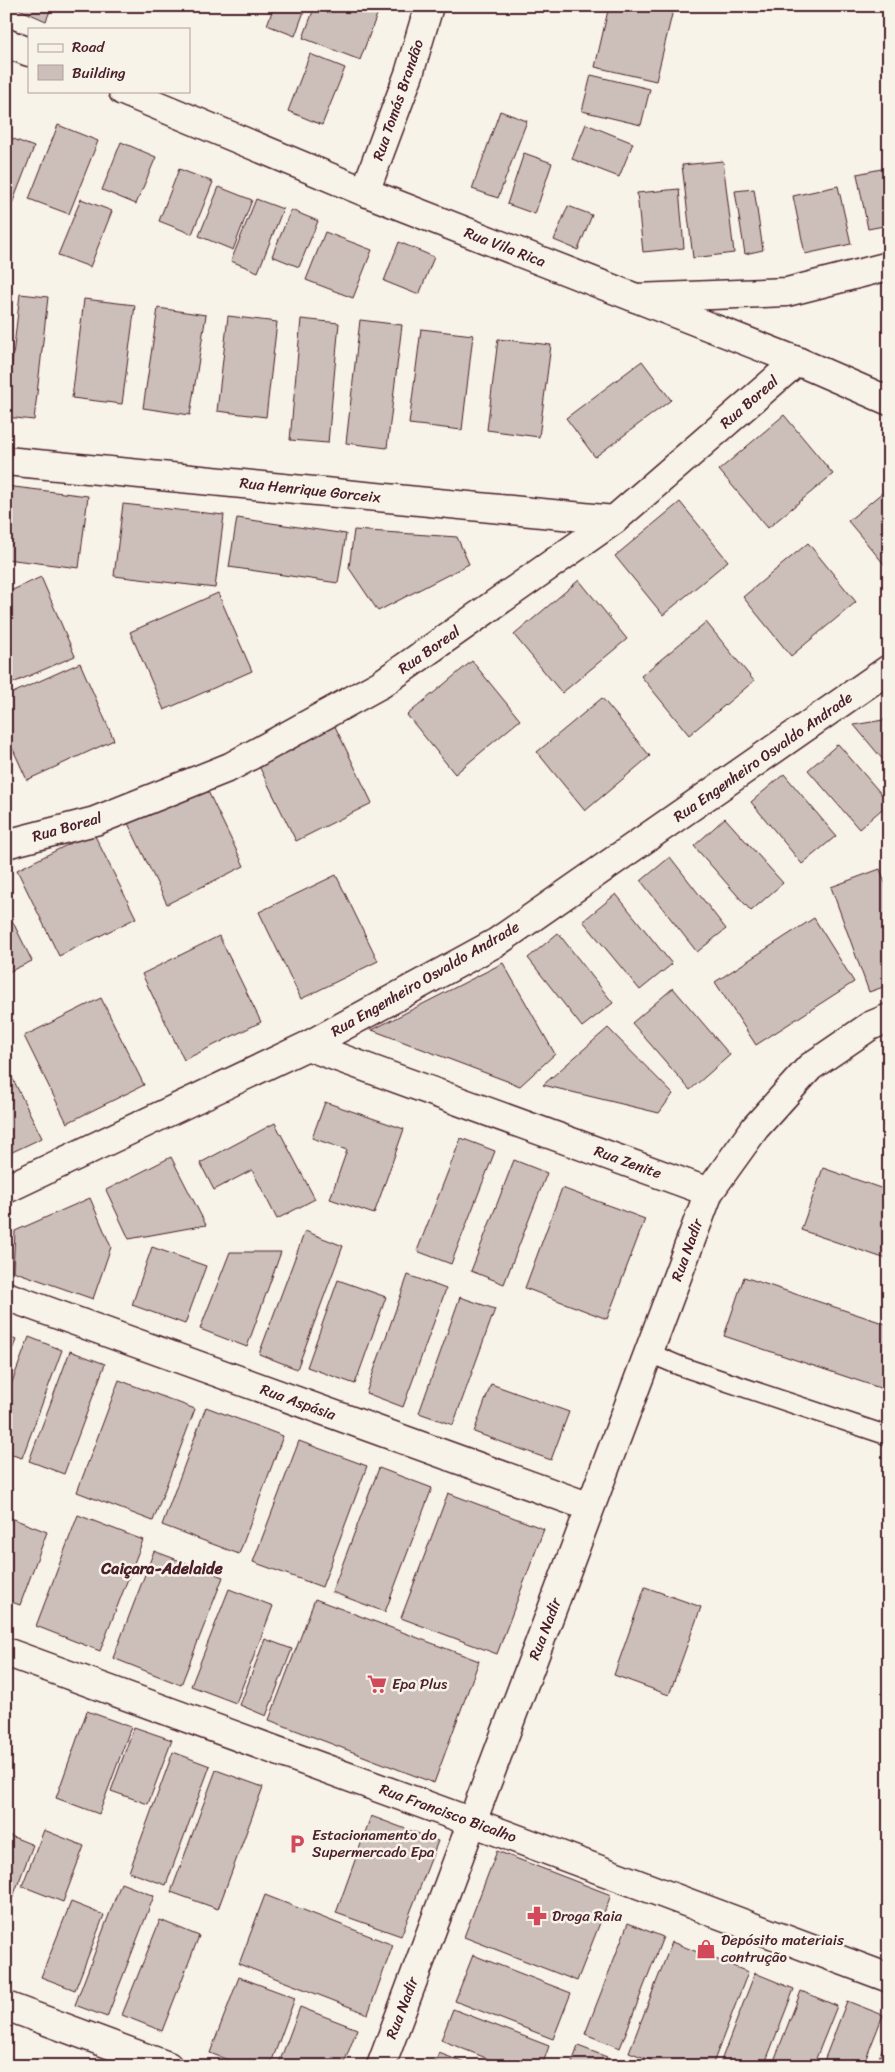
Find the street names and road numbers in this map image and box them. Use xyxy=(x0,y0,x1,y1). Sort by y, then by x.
street label: Rua Tomás Brandão xyxy=(365,35,431,164)
street label: Rua Vila Rica xyxy=(460,220,550,275)
street label: Rua Boreal xyxy=(714,368,785,435)
street label: Rua Henrique Gorceix xyxy=(238,470,382,510)
street label: Rua Boreal xyxy=(392,618,466,681)
street label: Rua Engenheiro Osvaldo Andrade xyxy=(668,685,858,829)
street label: Rua Boreal xyxy=(29,804,106,849)
street label: Rua Engenheiro Osvaldo Andrade xyxy=(326,914,525,1044)
street label: Rua Zenite xyxy=(591,1138,666,1186)
street label: Rua Nadir xyxy=(664,1214,711,1285)
street label: Rua Aspásia xyxy=(257,1376,340,1428)
street label: Rua Nadir xyxy=(521,1593,569,1664)
street label: Rua Francisco Bicalho xyxy=(376,1776,521,1850)
street label: Rua Nadir xyxy=(378,1972,426,2043)

